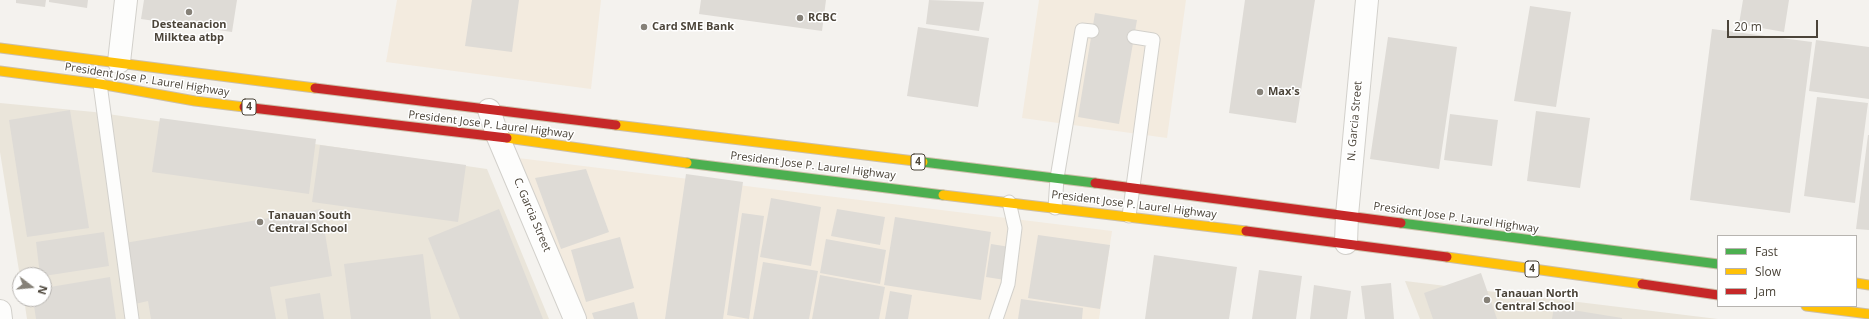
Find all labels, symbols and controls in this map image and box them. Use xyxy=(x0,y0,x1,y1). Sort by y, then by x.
marker: Desteanacion Milktea atbp xyxy=(184,7,194,17)
place label: RCBC xyxy=(808,11,837,25)
scale bar xyxy=(1729,12,1820,38)
marker: RCBC xyxy=(795,13,805,23)
place label: Desteanacion Milktea atbp xyxy=(152,18,226,44)
text: 20 m xyxy=(1734,18,1762,35)
place label: Card SME Bank xyxy=(652,20,734,34)
marker: Card SME Bank xyxy=(639,22,649,32)
street label: President Jose P. Laurel Highway xyxy=(64,60,230,100)
street label: N. Garcia Street xyxy=(1345,80,1365,162)
place label: Max's xyxy=(1268,85,1300,99)
marker: Max's xyxy=(1255,87,1265,97)
road number: 4 xyxy=(242,99,256,115)
street label: President Jose P. Laurel Highway xyxy=(408,108,574,142)
street label: President Jose P. Laurel Highway xyxy=(730,149,896,183)
road number: 4 xyxy=(911,154,925,170)
street label: C. Garcia Street xyxy=(510,176,554,254)
street label: President Jose P. Laurel Highway xyxy=(1051,188,1217,222)
street label: President Jose P. Laurel Highway xyxy=(1373,200,1539,236)
place label: Tanauan South Central School xyxy=(268,209,351,235)
marker: Tanauan South Central School xyxy=(255,217,265,227)
legend xyxy=(1717,235,1857,307)
text: Fast xyxy=(1755,243,1778,260)
road number: 4 xyxy=(1525,261,1539,277)
text: Slow xyxy=(1755,263,1781,280)
north arrow xyxy=(12,267,52,307)
text: Jam xyxy=(1755,283,1776,300)
text: N xyxy=(35,284,52,297)
place label: Tanauan North Central School xyxy=(1495,287,1579,313)
marker: Tanauan North Central School xyxy=(1482,295,1492,305)

